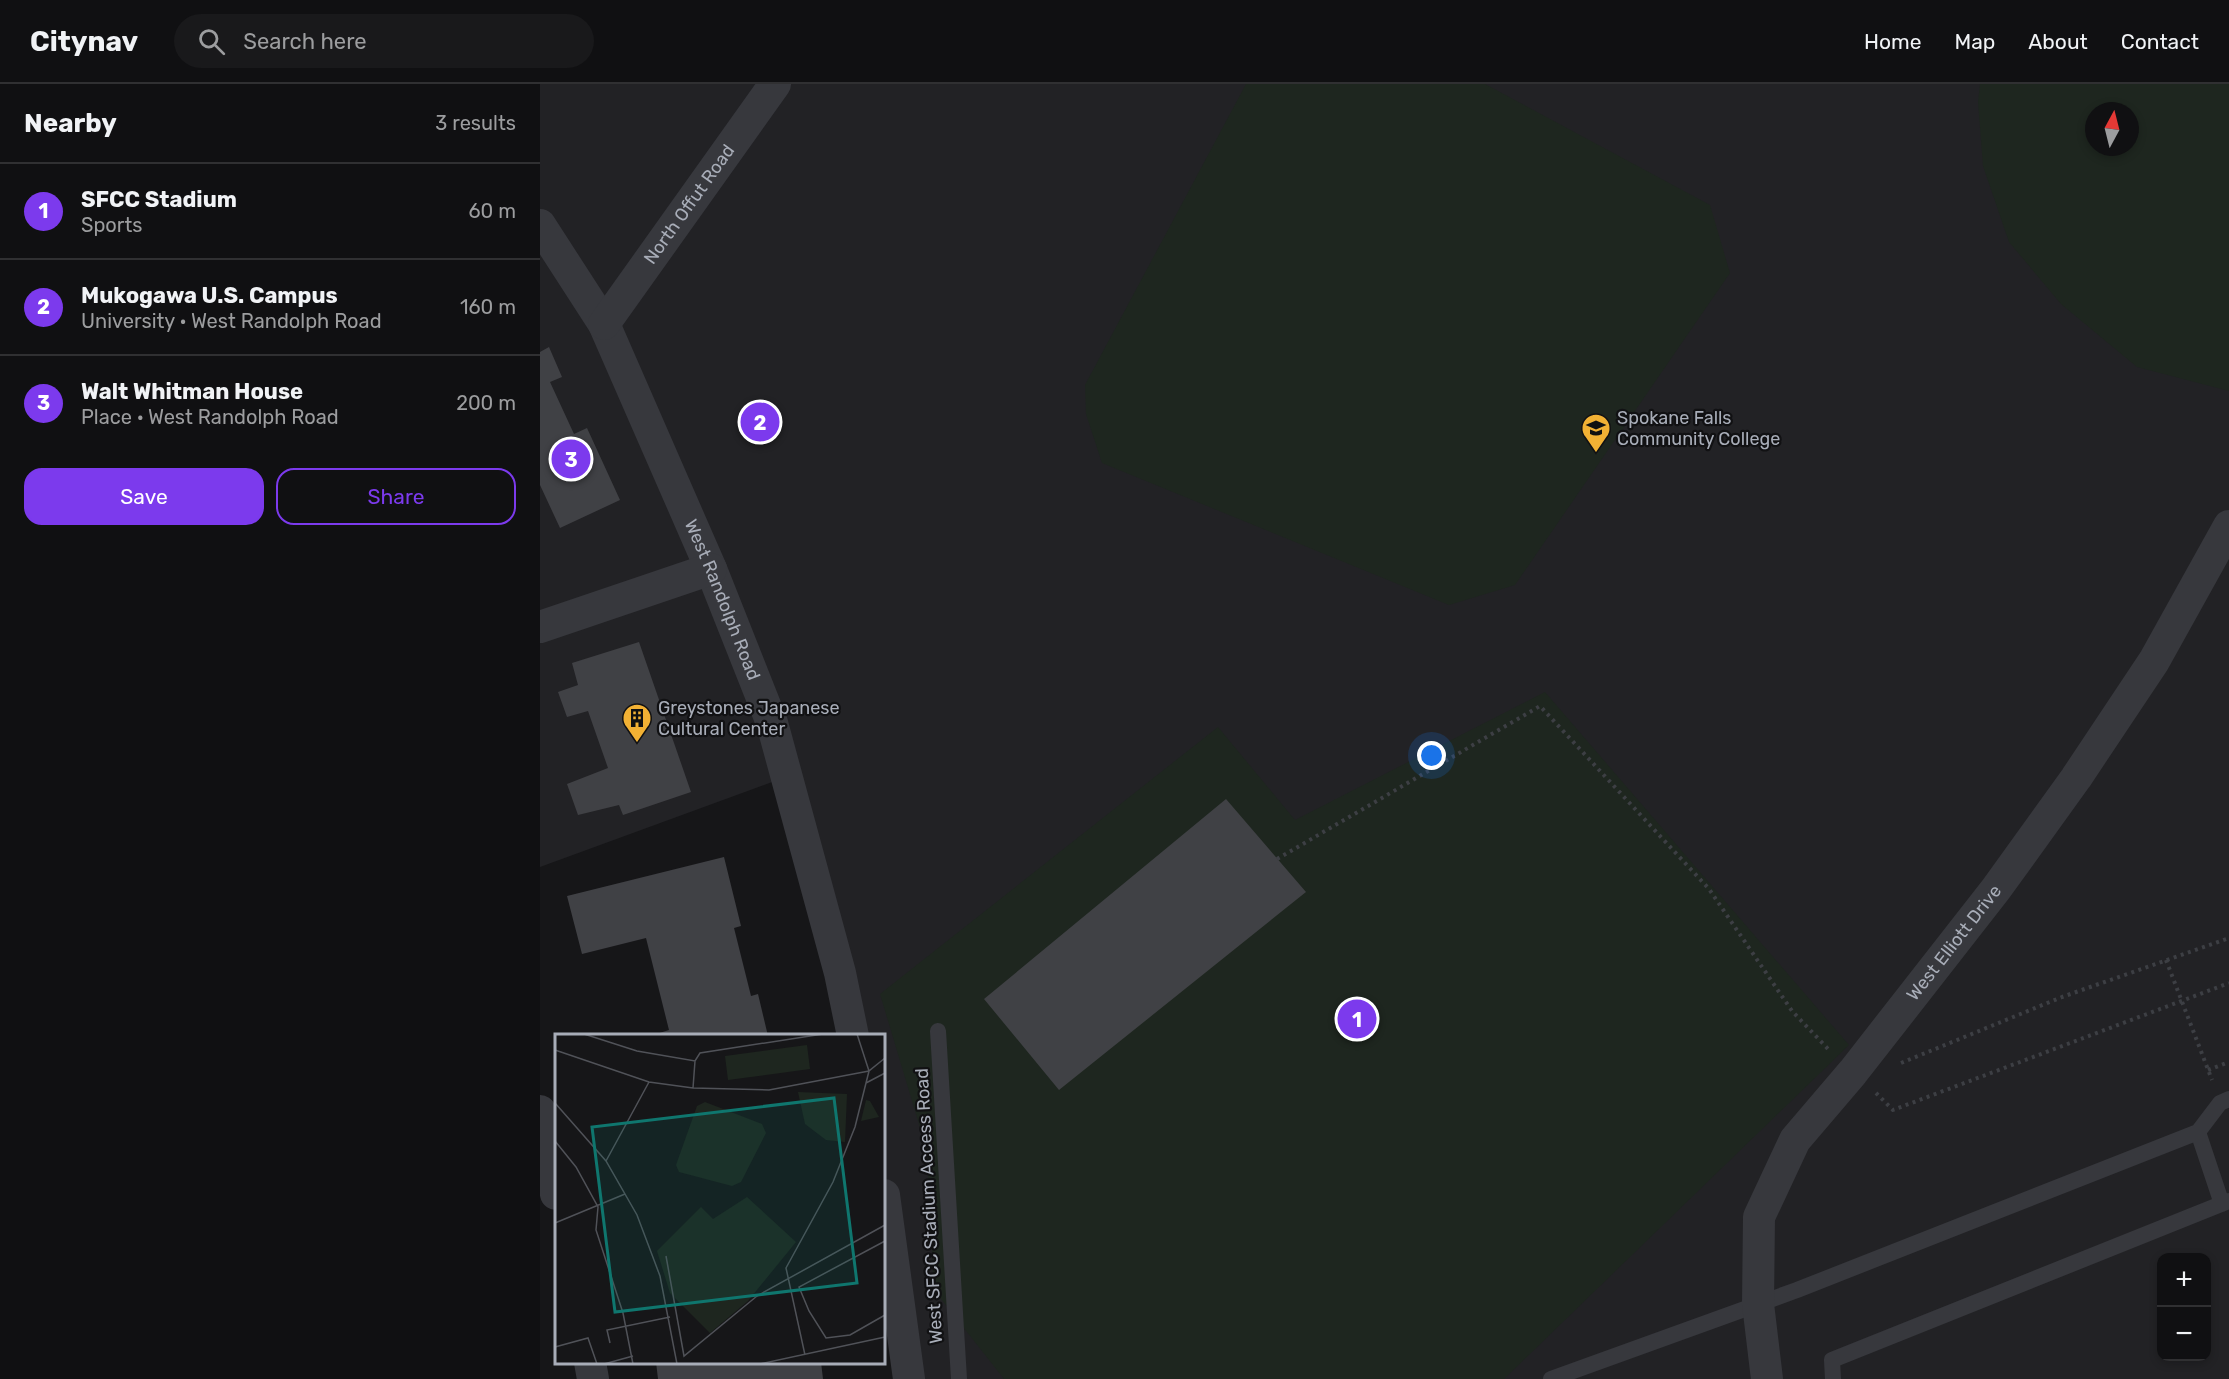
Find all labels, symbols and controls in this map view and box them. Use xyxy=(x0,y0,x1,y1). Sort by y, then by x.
search box xyxy=(174,14,594,68)
text: Citynav xyxy=(30,25,138,58)
icon: search xyxy=(195,25,228,58)
text: Search here xyxy=(243,28,367,55)
text: Home xyxy=(1864,29,1921,54)
text: Map xyxy=(1954,29,1995,54)
text: About xyxy=(2028,29,2088,54)
text: Contact xyxy=(2121,29,2199,54)
north arrow xyxy=(2085,102,2139,156)
text: Nearby xyxy=(24,108,117,139)
text: 3 results xyxy=(435,111,516,135)
street label: North Offut Road xyxy=(639,140,739,268)
text: SFCC Stadium xyxy=(81,186,237,213)
text: 1 xyxy=(39,199,48,223)
text: 60 m xyxy=(469,199,516,223)
text: Sports xyxy=(81,213,142,237)
text: Mukogawa U.S. Campus xyxy=(81,282,338,309)
text: 2 xyxy=(37,295,50,319)
text: 160 m xyxy=(460,295,516,319)
text: University · West Randolph Road xyxy=(81,309,382,333)
text: Walt Whitman House xyxy=(81,378,303,405)
text: 3 xyxy=(37,391,50,415)
text: 200 m xyxy=(456,391,516,415)
pin: 2 xyxy=(740,400,780,444)
text: Place · West Randolph Road xyxy=(81,405,339,429)
place label: Spokane Falls Community College xyxy=(1617,407,1780,450)
school or university icon: Spokane Falls Community College xyxy=(1580,412,1612,454)
pin: 3 xyxy=(552,436,591,482)
button: Save xyxy=(24,468,264,525)
button: Share xyxy=(276,468,516,525)
street label: West Randolph Road xyxy=(680,516,765,683)
place label: Greystones Japanese Cultural Center xyxy=(658,697,840,740)
building icon: Greystones Japanese Cultural Center xyxy=(621,702,653,744)
your location xyxy=(1417,741,1446,770)
street label: West Elliott Drive xyxy=(1902,880,2006,1005)
pin: 1 xyxy=(1338,996,1376,1042)
inset map xyxy=(555,1034,885,1364)
street label: West SFCC Stadium Access Road xyxy=(911,1068,947,1344)
map controls xyxy=(2157,1253,2211,1361)
button: + xyxy=(2157,1253,2211,1307)
button: − xyxy=(2157,1307,2211,1361)

